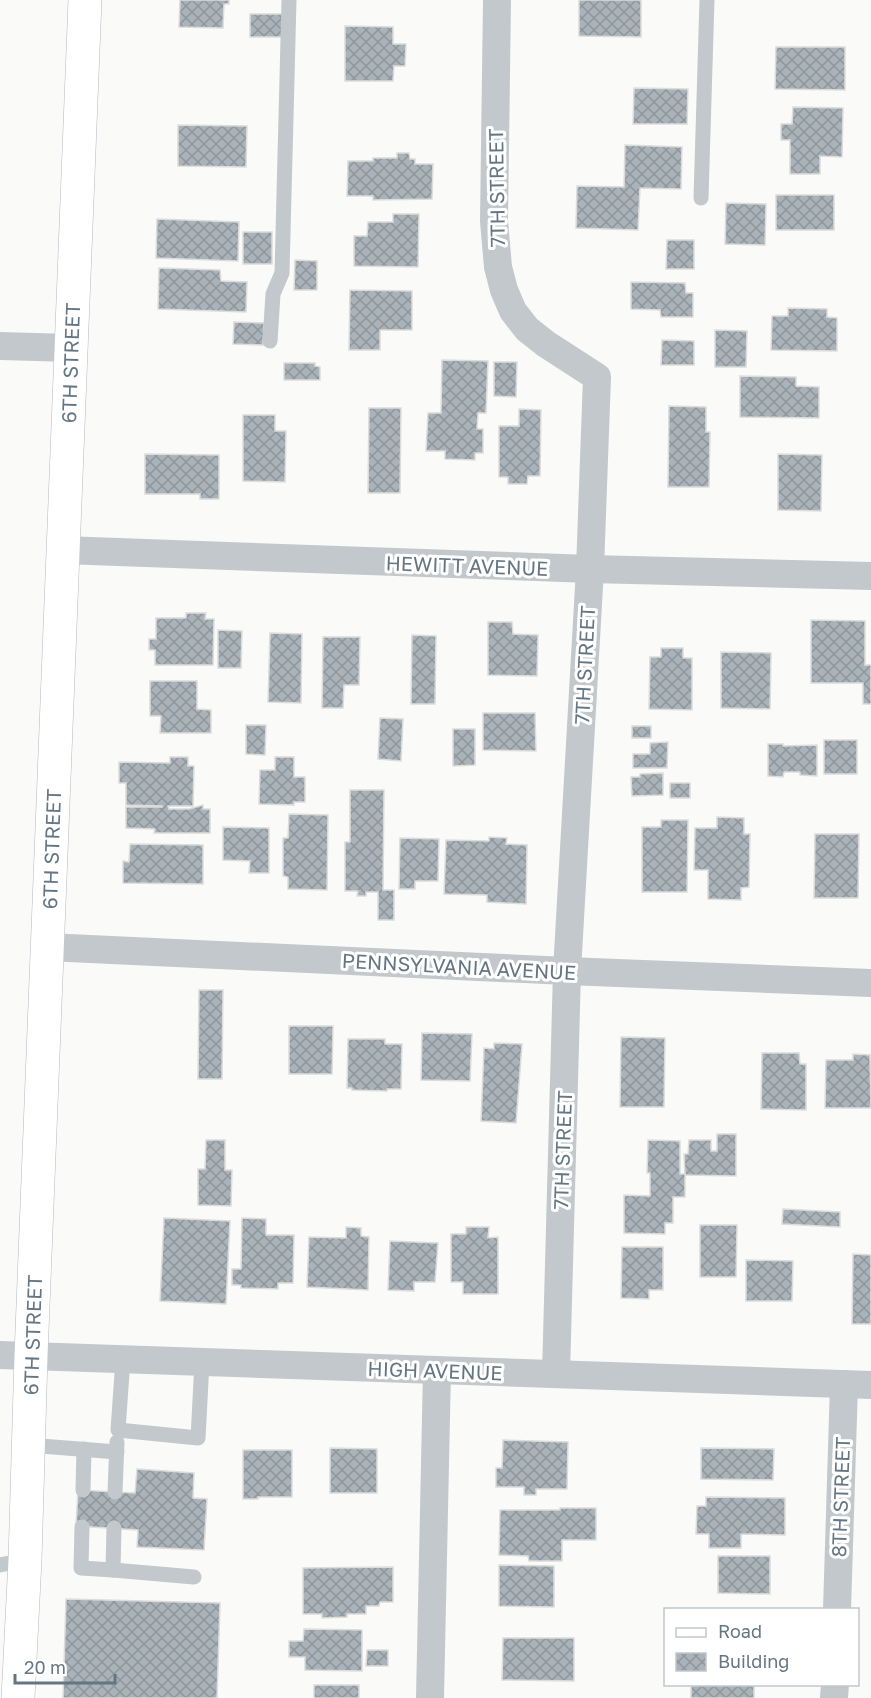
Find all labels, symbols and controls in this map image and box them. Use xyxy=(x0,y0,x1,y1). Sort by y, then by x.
street label: 7TH STREET xyxy=(483,128,509,248)
street label: 6TH STREET xyxy=(56,302,84,424)
street label: HEWITT AVENUE xyxy=(385,550,549,580)
street label: 7TH STREET xyxy=(569,605,599,725)
street label: 6TH STREET xyxy=(37,788,65,910)
street label: PENNSYLVANIA AVENUE xyxy=(341,948,577,984)
street label: 7TH STREET xyxy=(548,1090,576,1210)
street label: 6TH STREET xyxy=(18,1274,46,1396)
street label: HIGH AVENUE xyxy=(367,1356,503,1384)
street label: 8TH STREET xyxy=(826,1436,854,1558)
legend xyxy=(664,1608,859,1686)
text: Road xyxy=(718,1620,762,1642)
scale bar xyxy=(15,1647,116,1685)
text: Building xyxy=(718,1650,789,1672)
text: 20 m xyxy=(24,1656,66,1678)

